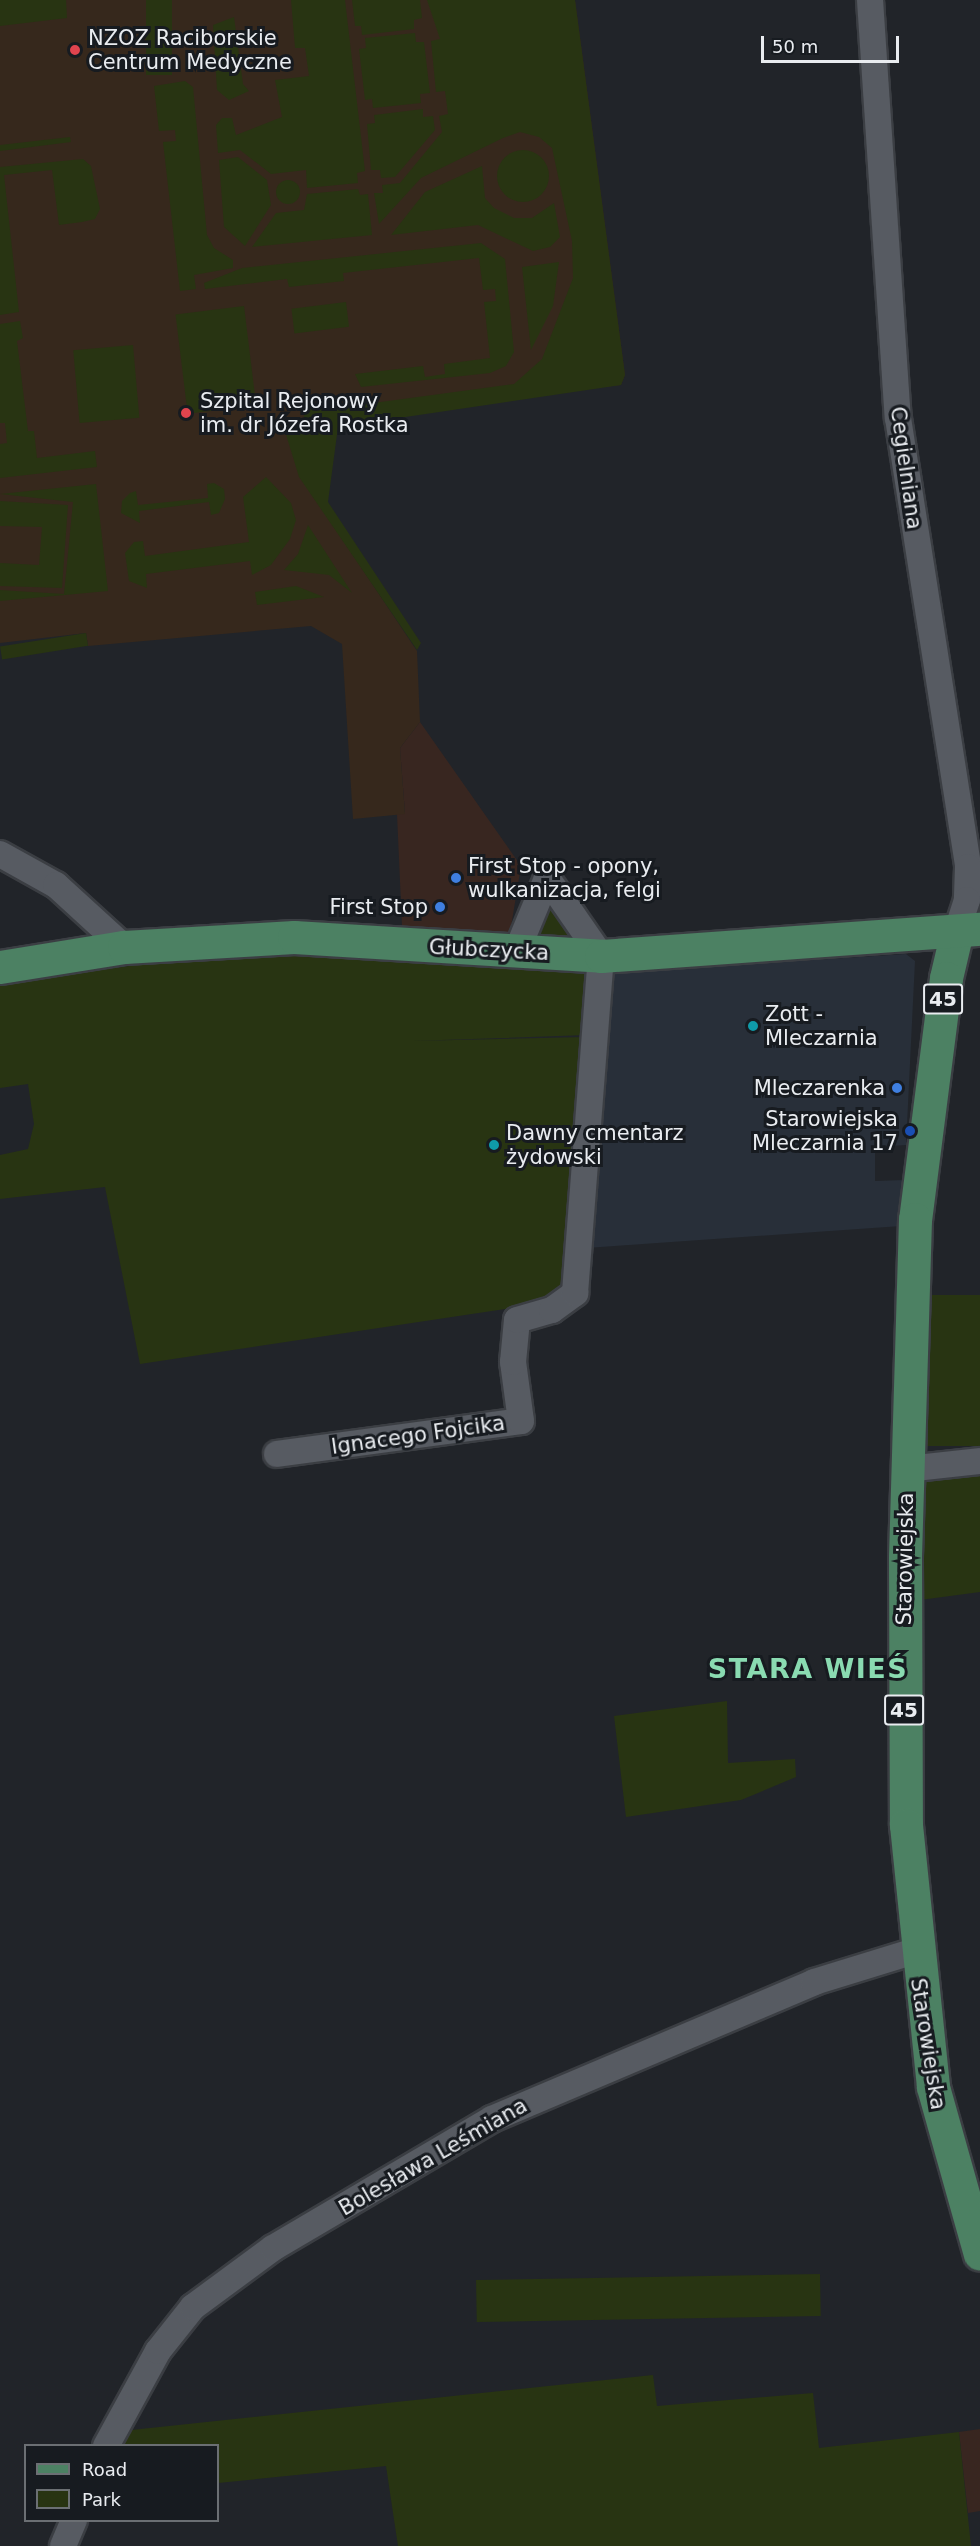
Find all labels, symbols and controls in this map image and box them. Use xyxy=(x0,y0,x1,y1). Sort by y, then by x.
scale bar xyxy=(764,24,902,62)
place label: NZOZ Raciborskie Centrum Medyczne xyxy=(88,25,292,75)
text: 50 m xyxy=(772,36,818,57)
marker: NZOZ Raciborskie Centrum Medyczne xyxy=(66,41,84,59)
place label: Szpital Rejonowy im. dr Józefa Rostka xyxy=(200,388,409,438)
marker: Szpital Rejonowy im. dr Józefa Rostka xyxy=(177,404,195,422)
street label: Cegielniana xyxy=(885,405,927,531)
place label: First Stop - opony, wulkanizacja, felgi xyxy=(468,853,661,903)
marker: First Stop - opony, wulkanizacja, felgi xyxy=(449,871,463,885)
place label: First Stop xyxy=(329,894,428,920)
marker: First Stop xyxy=(433,900,447,914)
street label: Głubczycka xyxy=(428,934,550,966)
road number: 45 xyxy=(922,982,964,1016)
place label: Zott - Mleczarnia xyxy=(765,1001,878,1051)
marker: Zott - Mleczarnia xyxy=(746,1019,760,1033)
place label: Mleczarenka xyxy=(754,1075,885,1101)
marker: Mleczarenka xyxy=(890,1081,904,1095)
place label: Starowiejska Mleczarnia 17 xyxy=(752,1106,898,1156)
place label: Dawny cmentarz żydowski xyxy=(506,1120,684,1170)
marker: Starowiejska Mleczarnia 17 xyxy=(903,1124,917,1138)
marker: Dawny cmentarz żydowski xyxy=(487,1138,501,1152)
street label: Ignacego Fojcika xyxy=(330,1410,506,1460)
street label: Starowiejska xyxy=(891,1492,919,1626)
district label: STARA WIEŚ xyxy=(708,1653,908,1685)
road number: 45 xyxy=(883,1693,925,1727)
street label: Starowiejska xyxy=(905,1976,951,2112)
street label: Bolesława Leśmiana xyxy=(334,2093,532,2221)
legend xyxy=(24,2444,219,2522)
text: Road xyxy=(82,2459,127,2480)
text: Park xyxy=(82,2489,121,2510)

